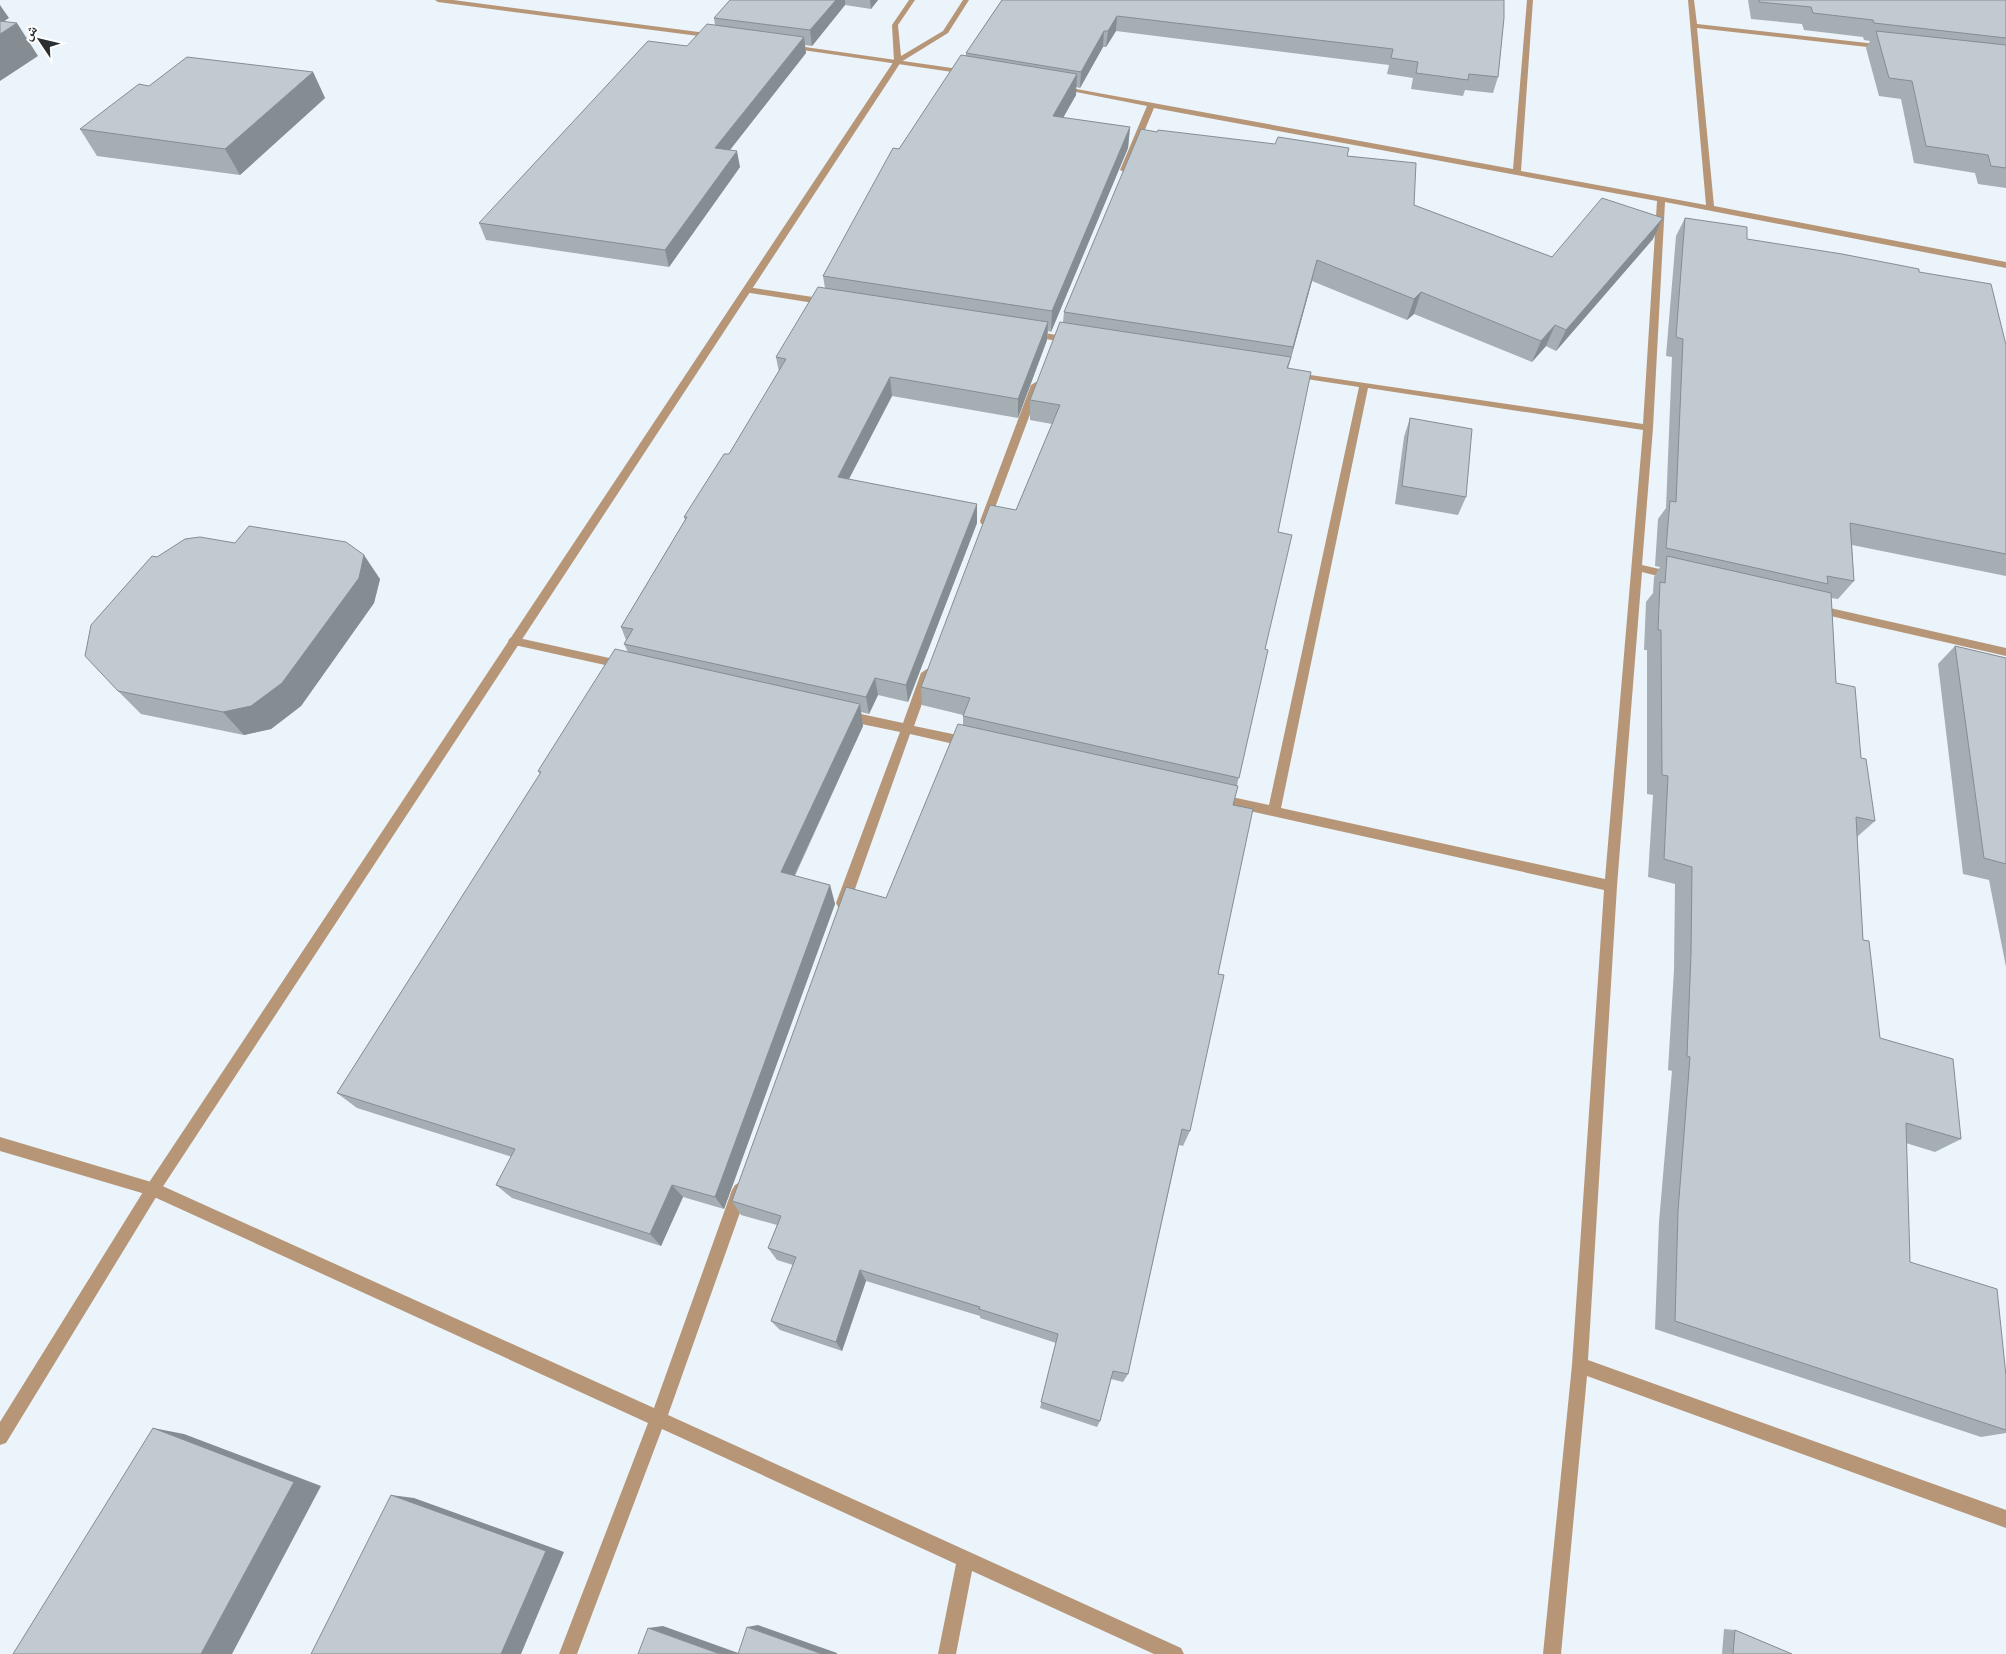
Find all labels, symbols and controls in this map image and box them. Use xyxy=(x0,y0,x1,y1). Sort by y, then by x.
north arrow xyxy=(15,15,65,65)
text: ش xyxy=(18,21,41,44)

